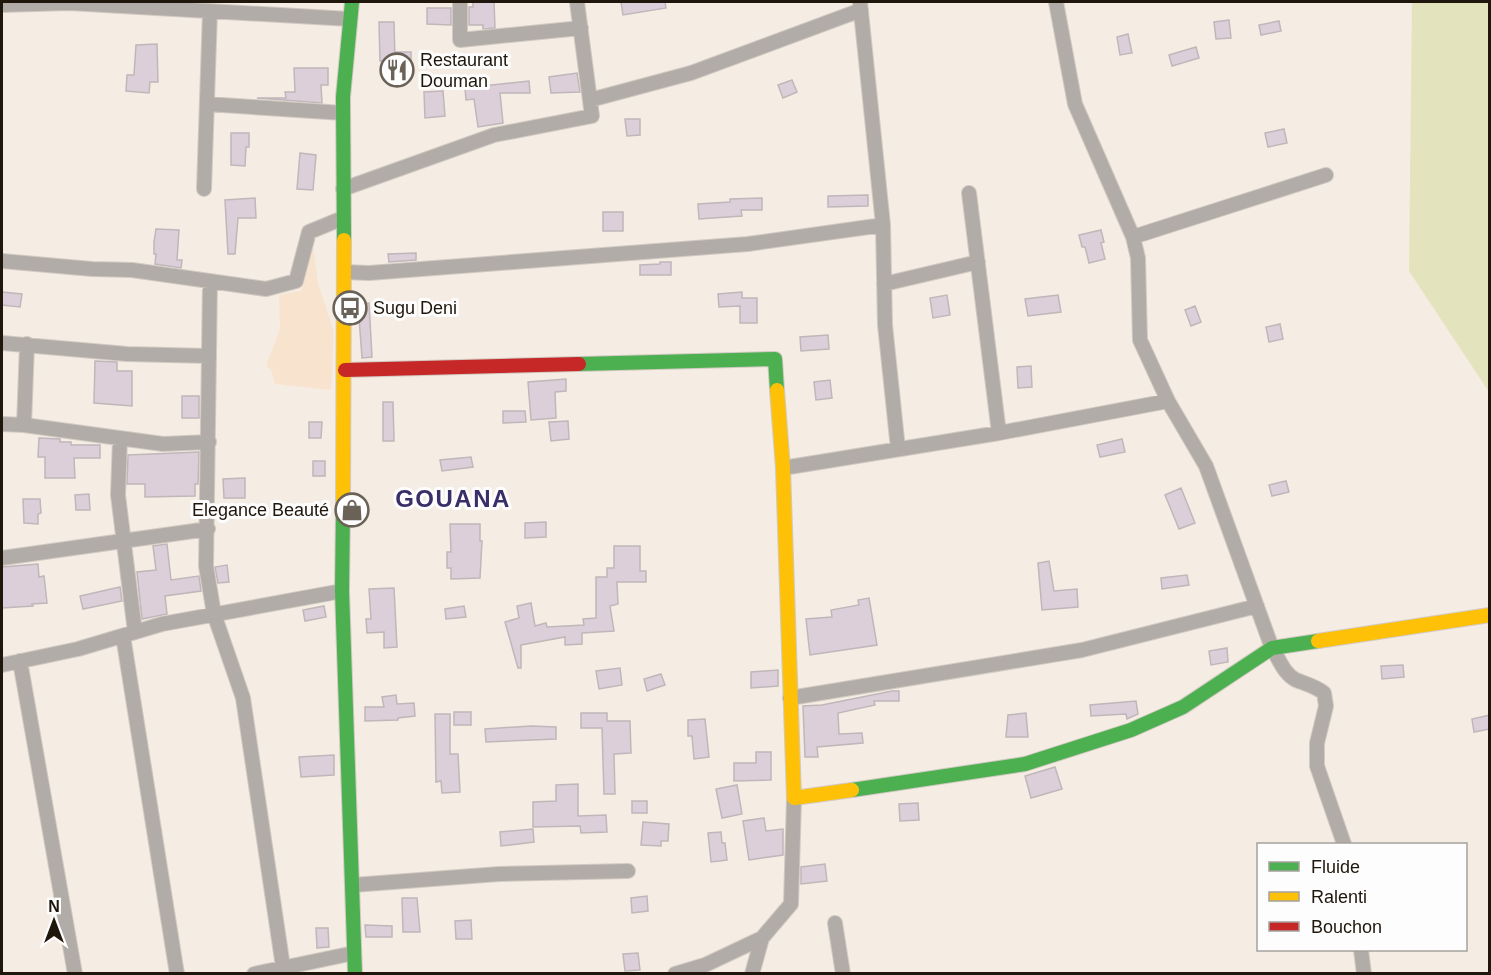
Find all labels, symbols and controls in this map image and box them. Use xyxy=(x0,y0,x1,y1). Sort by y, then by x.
place label: Restaurant Douman xyxy=(420,50,508,91)
restaurant icon: Restaurant Douman xyxy=(379,52,415,88)
bus stop icon: Sugu Deni xyxy=(332,290,368,326)
place label: Sugu Deni xyxy=(373,298,457,318)
district label: GOUANA xyxy=(395,485,511,512)
shop icon: Elegance Beauté xyxy=(334,492,370,528)
place label: Elegance Beauté xyxy=(192,500,329,520)
legend xyxy=(1257,843,1467,951)
text: Fluide xyxy=(1311,857,1360,877)
text: Ralenti xyxy=(1311,887,1367,907)
north arrow xyxy=(24,891,84,951)
text: N xyxy=(48,898,60,915)
text: Bouchon xyxy=(1311,917,1382,937)

